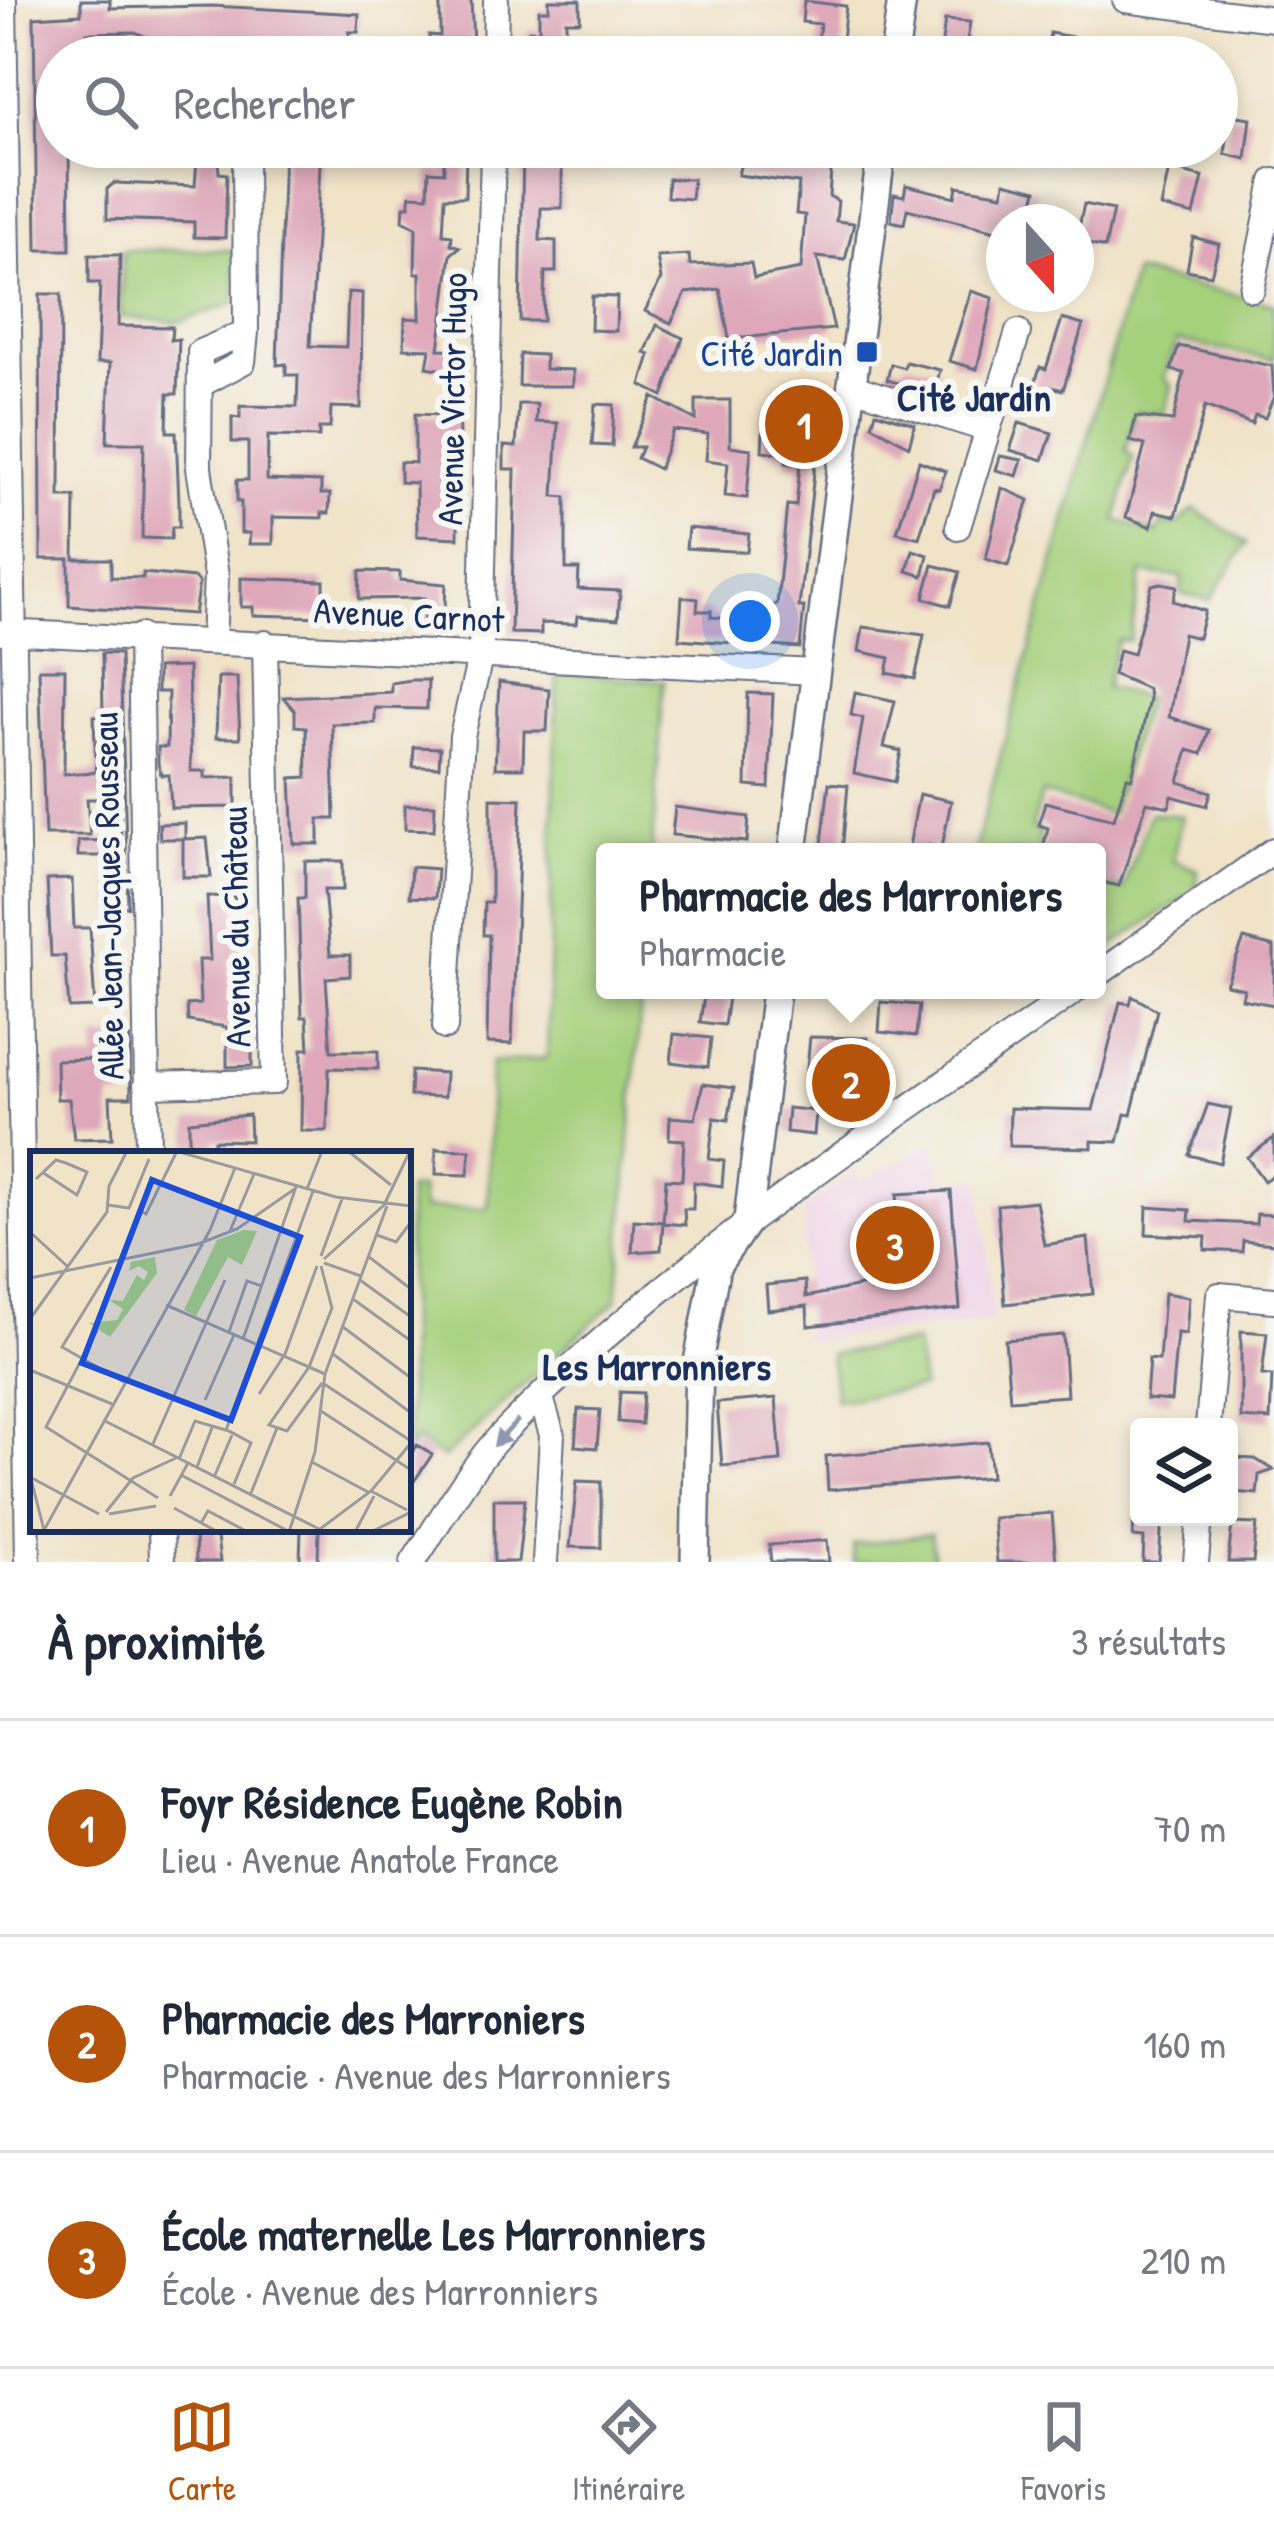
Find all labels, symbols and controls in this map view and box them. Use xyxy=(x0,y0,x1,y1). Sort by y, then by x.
search box xyxy=(36,36,1238,168)
icon: search xyxy=(78,69,144,135)
text: Rechercher xyxy=(174,72,356,133)
north arrow xyxy=(986,204,1094,312)
street label: Avenue Victor Hugo xyxy=(424,272,478,526)
place label: Cité Jardin xyxy=(701,328,843,377)
marker: Cité Jardin xyxy=(854,339,880,365)
district label: Cité Jardin xyxy=(897,370,1051,423)
pin: 1 xyxy=(765,379,843,469)
street label: Avenue Carnot xyxy=(313,585,506,643)
your location xyxy=(720,591,780,651)
street label: Allée Jean-Jacques Rousseau xyxy=(79,712,135,1080)
street label: Avenue du Château xyxy=(208,806,262,1048)
popup xyxy=(596,843,1106,999)
text: Pharmacie des Marroniers xyxy=(640,864,1062,925)
text: Pharmacie xyxy=(640,925,786,978)
pin: 2 xyxy=(812,1038,890,1128)
inset map xyxy=(30,1151,411,1532)
pin: 3 xyxy=(856,1200,934,1290)
district label: Les Marronniers xyxy=(543,1339,771,1392)
one-way arrow xyxy=(492,1418,520,1447)
map controls xyxy=(1130,1418,1238,1526)
button: layers xyxy=(1130,1418,1238,1526)
text: À proximité xyxy=(48,1606,265,1675)
text: 3 résultats xyxy=(1071,1614,1226,1667)
text: Foyr Résidence Eugène Robin xyxy=(162,1771,623,1832)
text: 1 xyxy=(80,1801,94,1854)
text: 70 m xyxy=(1154,1801,1226,1854)
text: Lieu · Avenue Anatole France xyxy=(162,1832,559,1885)
text: Pharmacie des Marroniers xyxy=(162,1987,585,2048)
text: 2 xyxy=(78,2017,96,2070)
text: 160 m xyxy=(1143,2017,1226,2070)
text: Pharmacie · Avenue des Marronniers xyxy=(162,2048,671,2101)
text: École maternelle Les Marronniers xyxy=(162,2203,705,2264)
text: 3 xyxy=(78,2233,96,2286)
text: 210 m xyxy=(1141,2233,1226,2286)
text: École · Avenue des Marronniers xyxy=(162,2264,598,2317)
tab: Carte xyxy=(168,2394,236,2510)
tab: Itinéraire xyxy=(572,2394,686,2510)
tab: Favoris xyxy=(1021,2394,1106,2510)

